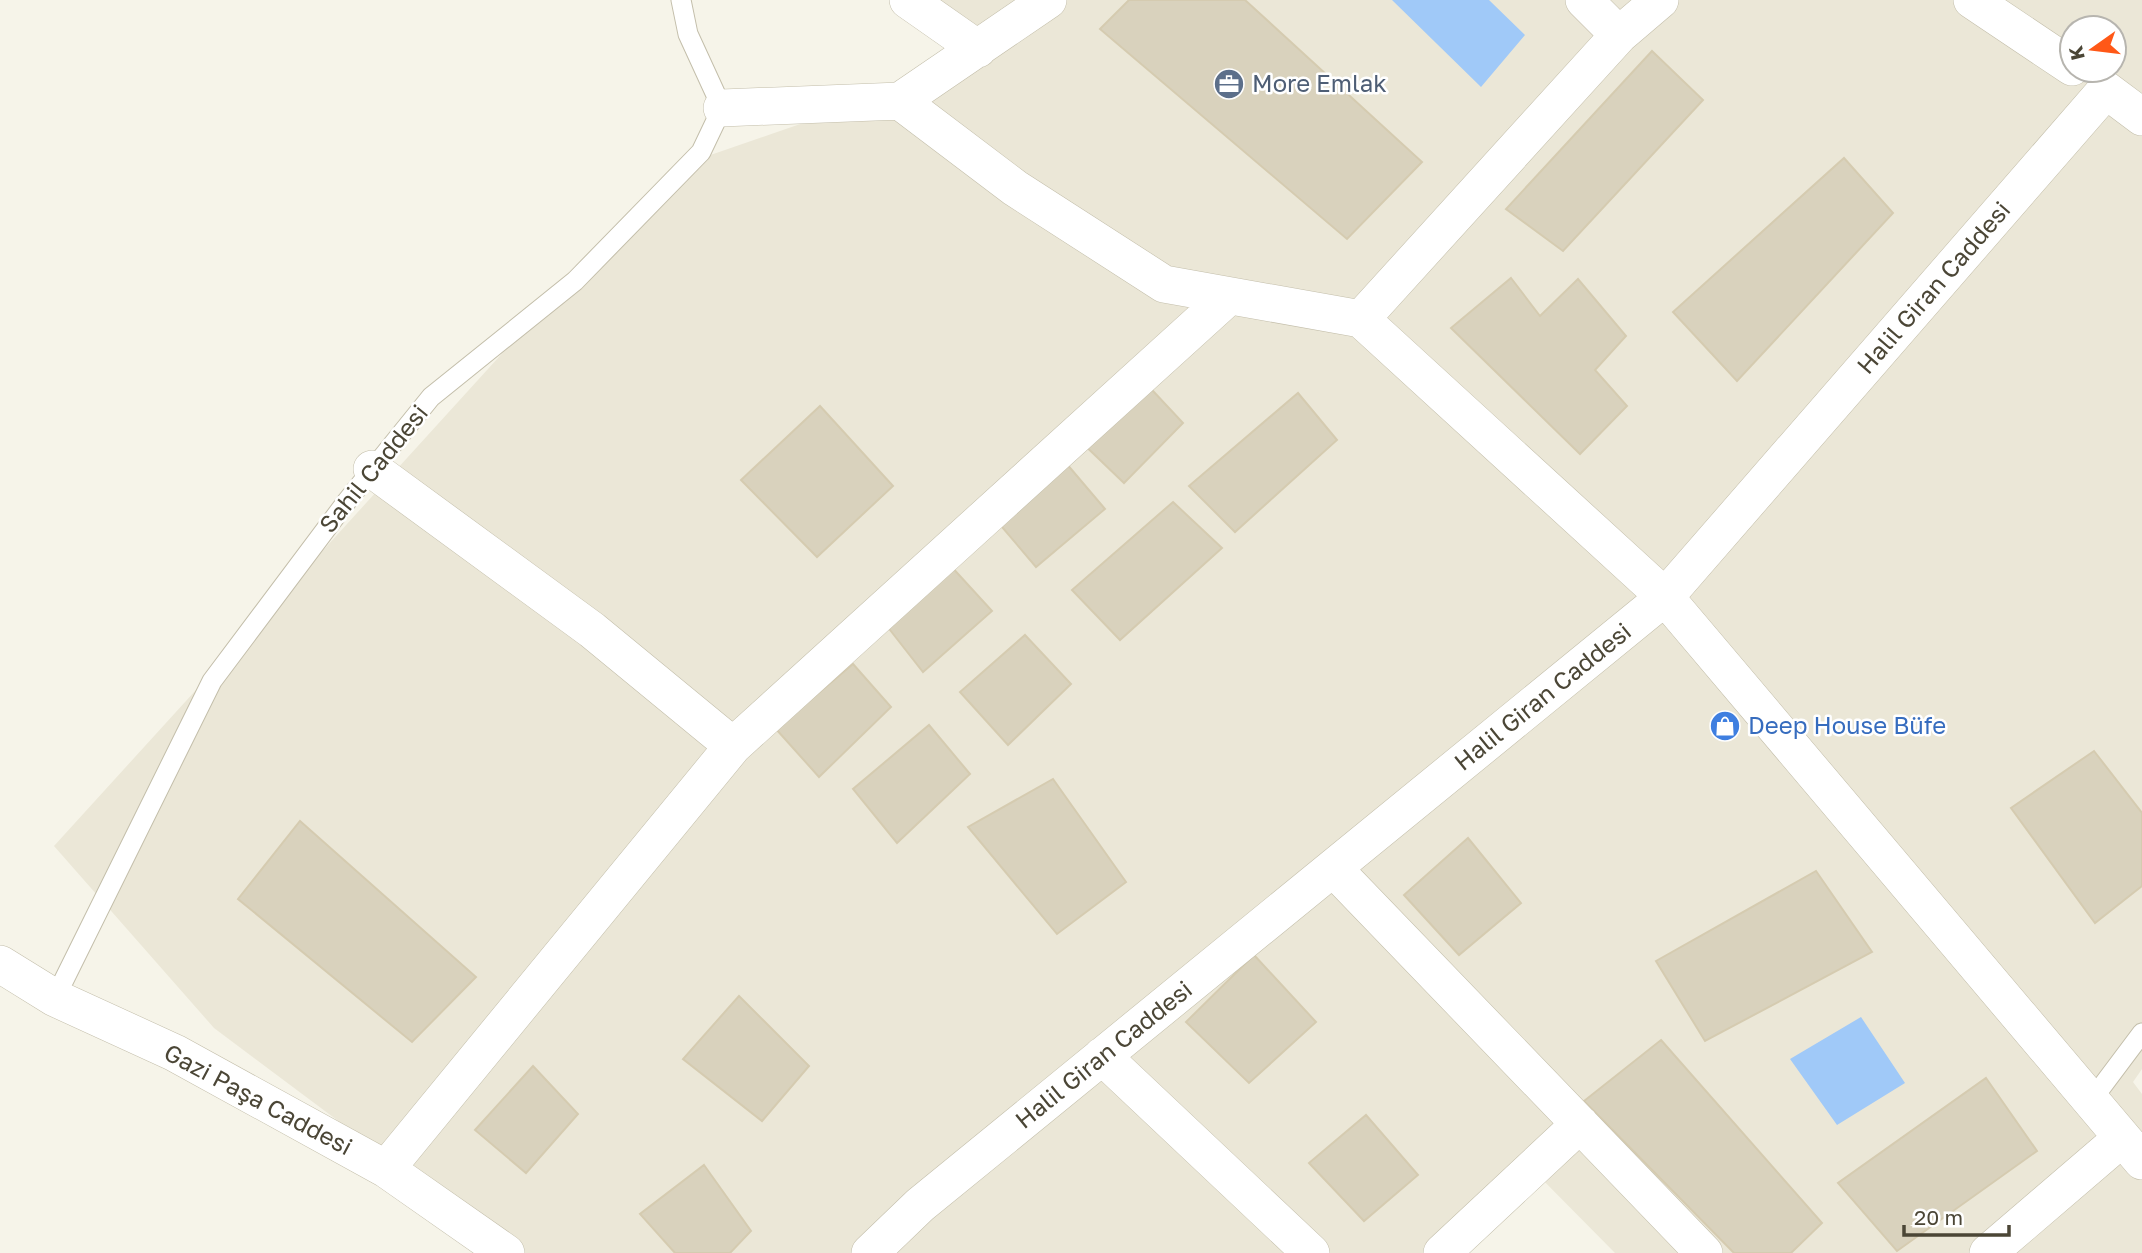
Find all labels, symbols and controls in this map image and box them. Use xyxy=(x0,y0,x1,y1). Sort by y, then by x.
north arrow xyxy=(2058,14,2128,84)
text: K xyxy=(2063,44,2089,63)
office icon: More Emlak xyxy=(1212,67,1246,101)
place label: More Emlak xyxy=(1252,68,1387,97)
street label: Halil Giran Caddesi xyxy=(1850,195,2016,379)
street label: Sahil Caddesi xyxy=(312,398,433,538)
street label: Halil Giran Caddesi xyxy=(1448,616,1636,776)
shop icon: Deep House Büfe xyxy=(1708,709,1742,743)
place label: Deep House Büfe xyxy=(1748,710,1946,739)
street label: Halil Giran Caddesi xyxy=(1009,974,1197,1134)
street label: Gazi Paşa Caddesi xyxy=(160,1037,358,1161)
scale bar xyxy=(1904,1194,2009,1238)
text: 20 m xyxy=(1914,1204,1963,1230)

